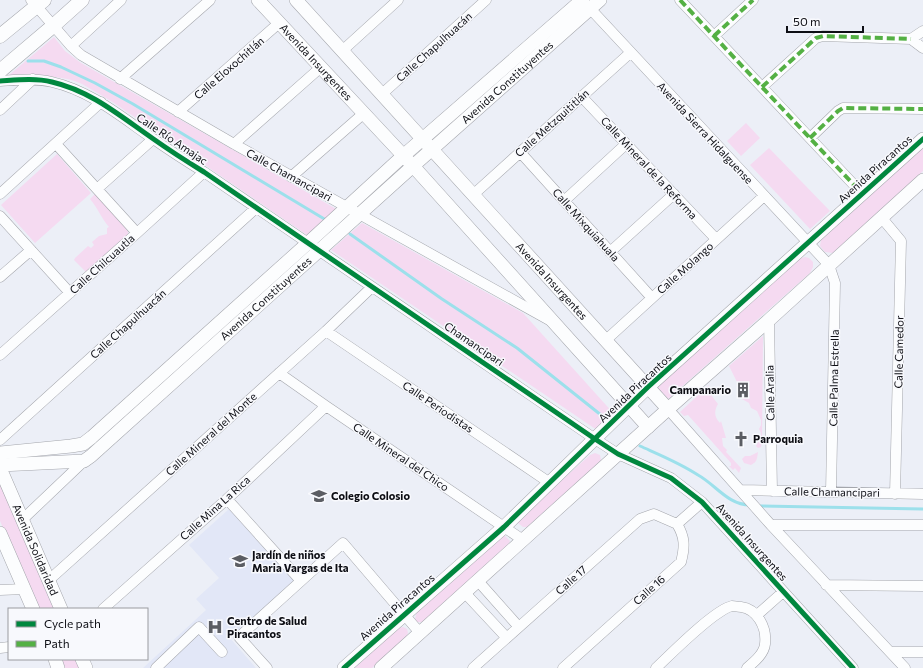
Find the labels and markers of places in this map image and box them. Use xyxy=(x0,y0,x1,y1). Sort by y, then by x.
building icon: Campanario xyxy=(734,381,752,399)
place label: Campanario xyxy=(669,383,731,396)
church icon: Parroquia xyxy=(732,430,750,448)
place label: Parroquia xyxy=(753,432,803,445)
school or university icon: Colegio Colosio xyxy=(310,487,328,505)
place label: Colegio Colosio xyxy=(331,489,410,502)
place label: Jardín de niños Maria Vargas de Ita xyxy=(252,548,349,574)
school or university icon: Jardín de niños Maria Vargas de Ita xyxy=(231,552,249,570)
place label: Centro de Salud Piracantos xyxy=(227,614,307,640)
hospital icon: Centro de Salud Piracantos xyxy=(206,618,224,636)

